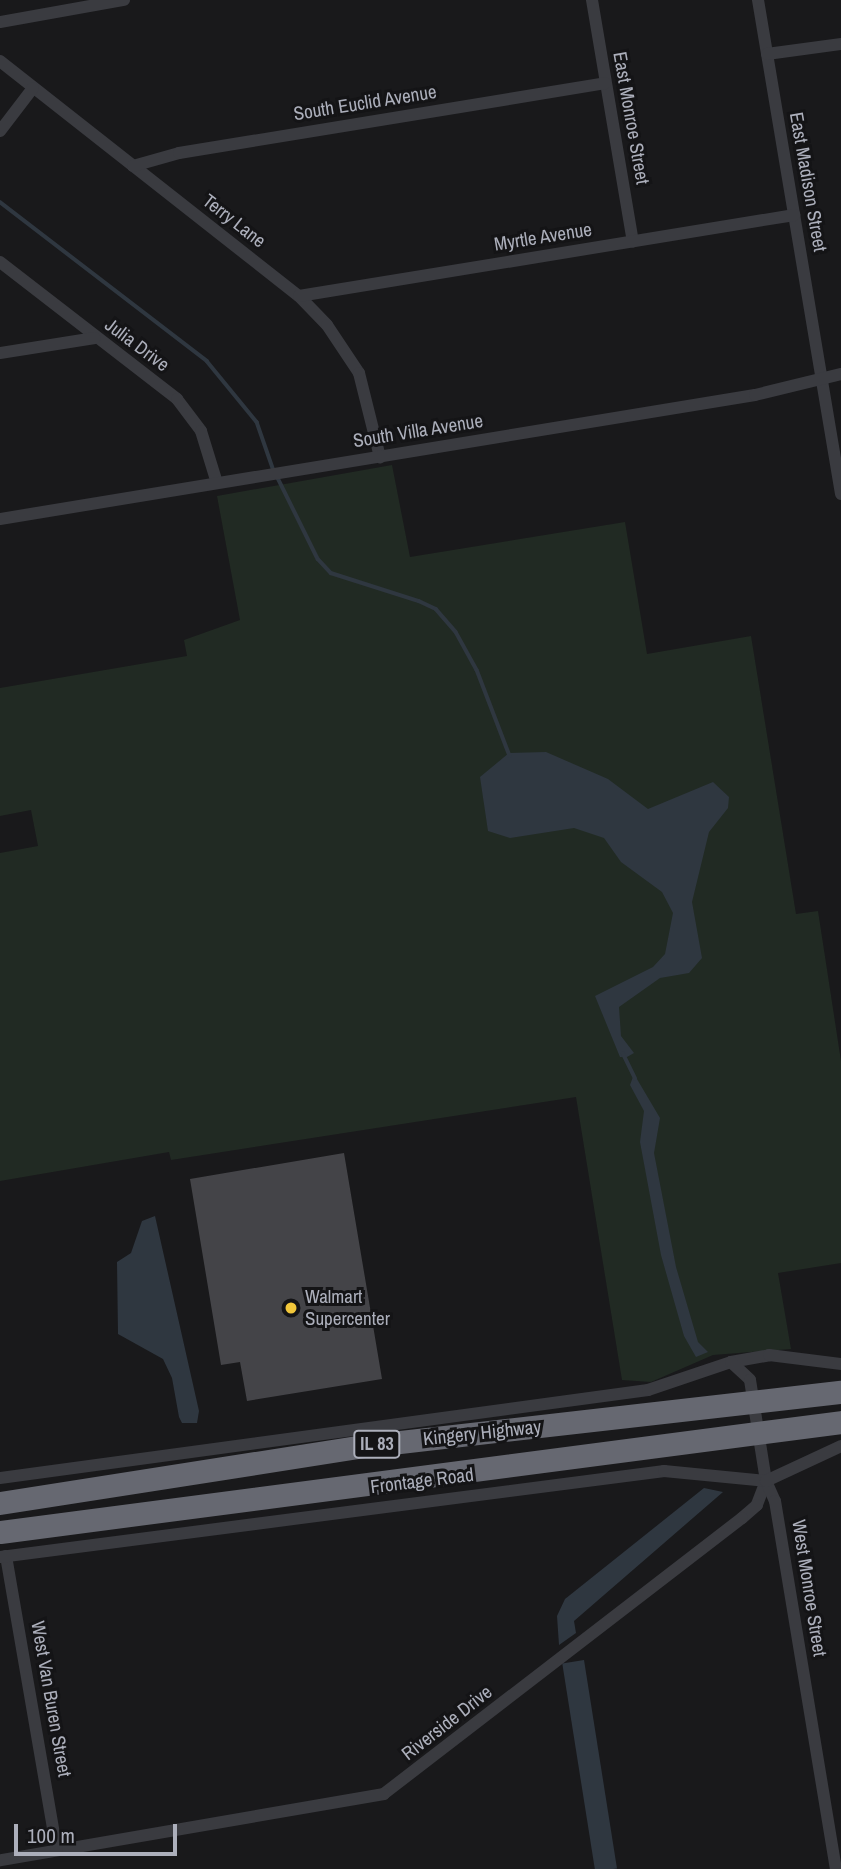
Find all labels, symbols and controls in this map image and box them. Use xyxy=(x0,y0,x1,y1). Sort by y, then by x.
street label: East Monroe Street xyxy=(608,50,654,186)
street label: South Euclid Avenue xyxy=(291,80,439,126)
street label: East Madison Street xyxy=(785,111,831,253)
street label: Terry Lane xyxy=(198,189,270,253)
street label: Myrtle Avenue xyxy=(492,218,594,256)
street label: Julia Drive xyxy=(100,313,174,377)
street label: South Villa Avenue xyxy=(351,409,485,453)
place label: Walmart Supercenter xyxy=(305,1286,390,1330)
marker: Walmart Supercenter xyxy=(283,1300,299,1316)
street label: Kingery Highway xyxy=(422,1415,542,1451)
road number: IL 83 xyxy=(352,1429,402,1458)
street label: Frontage Road xyxy=(369,1463,475,1499)
street label: West Monroe Street xyxy=(787,1518,831,1658)
street label: West Van Buren Street xyxy=(26,1619,76,1779)
street label: Riverside Drive xyxy=(397,1681,497,1765)
scale bar xyxy=(18,1810,180,1854)
text: 100 m xyxy=(27,1821,75,1850)

